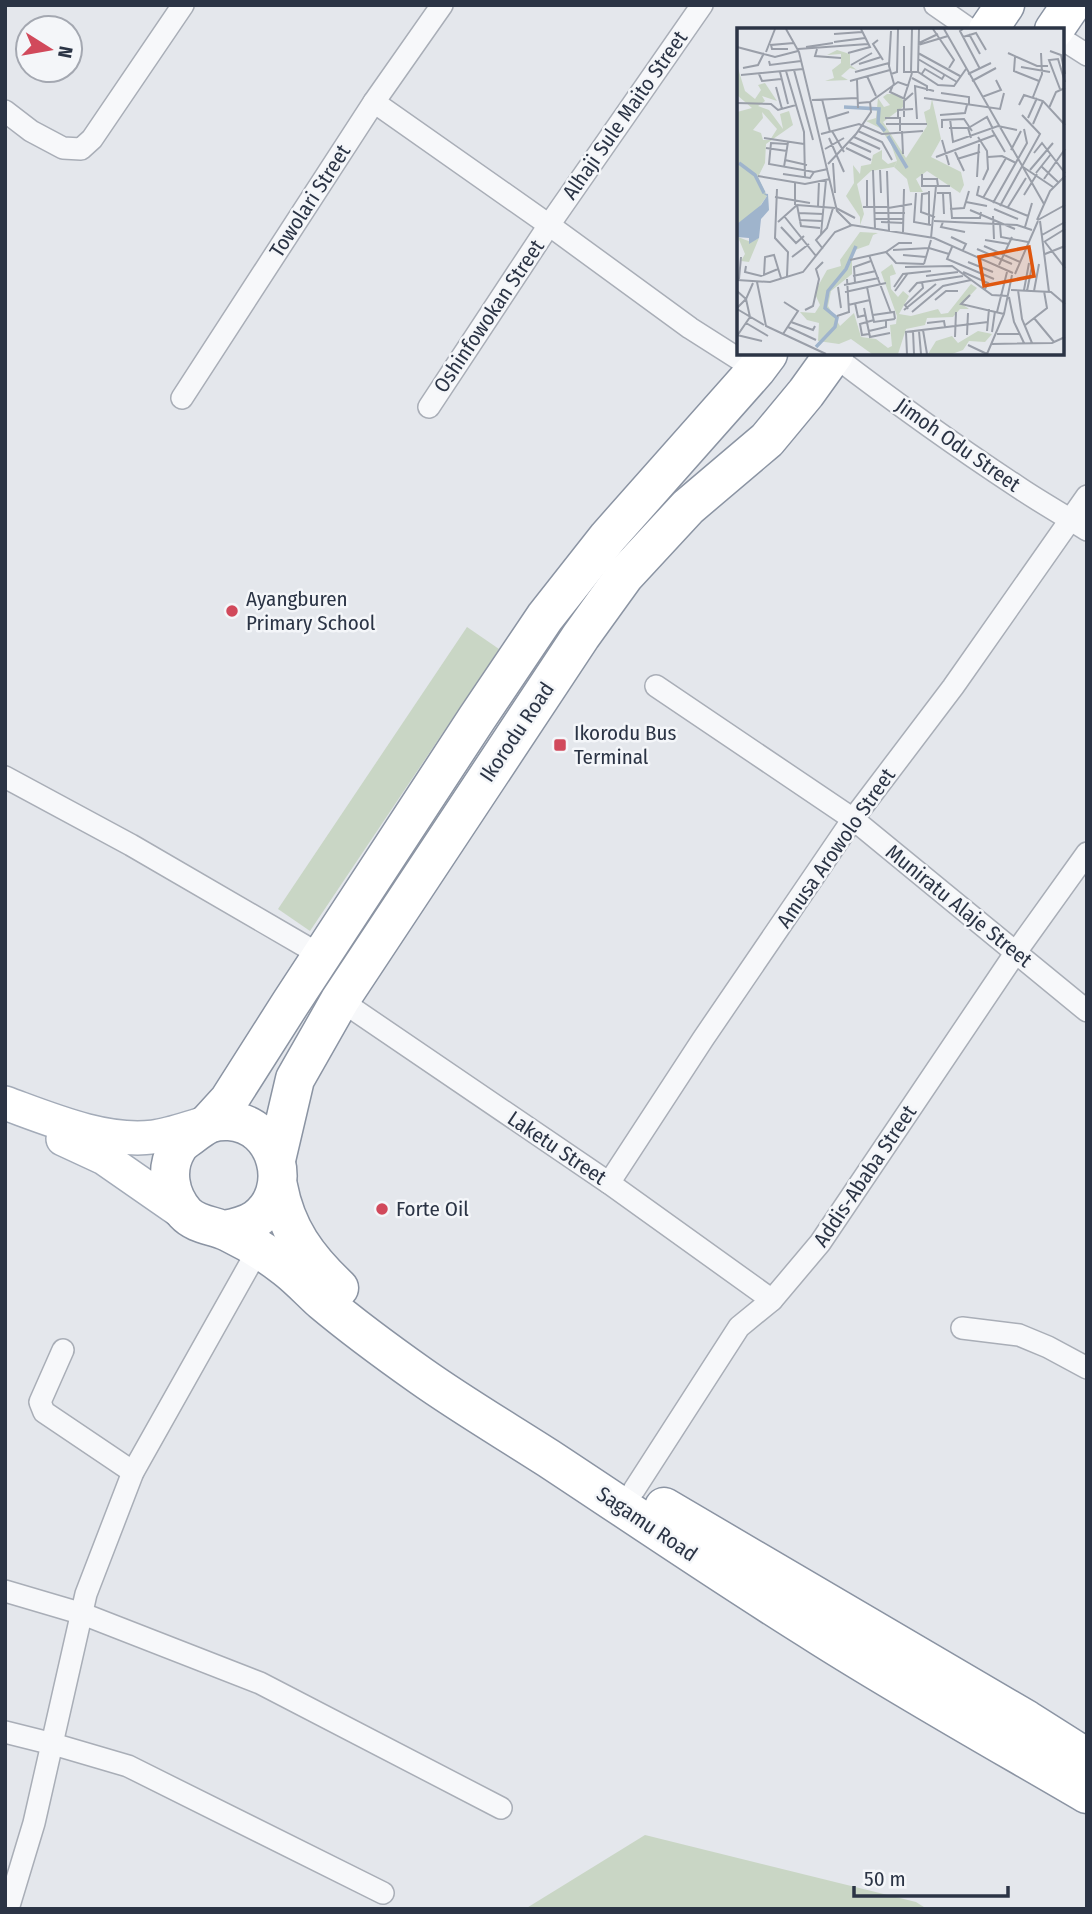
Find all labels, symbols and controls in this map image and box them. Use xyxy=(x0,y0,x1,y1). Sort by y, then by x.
north arrow xyxy=(14,14,84,84)
street label: Alhaji Sule Maito Street xyxy=(557,25,693,204)
inset map xyxy=(737,28,1064,355)
text: N xyxy=(53,44,78,60)
street label: Towolari Street xyxy=(264,140,356,262)
street label: Oshinfowokan Street xyxy=(428,234,550,397)
street label: Jimoh Odu Street xyxy=(891,392,1025,498)
place label: Ayangburen Primary School xyxy=(246,586,376,636)
marker: Ayangburen Primary School xyxy=(224,603,240,619)
street label: Ikorodu Road xyxy=(474,677,560,787)
place label: Ikorodu Bus Terminal xyxy=(574,720,677,770)
marker: Ikorodu Bus Terminal xyxy=(552,737,568,753)
street label: Amusa Arowolo Street xyxy=(771,763,901,933)
street label: Muniratu Alaje Street xyxy=(881,839,1038,973)
street label: Addis-Ababa Street xyxy=(808,1100,922,1252)
street label: Laketu Street xyxy=(503,1105,612,1191)
place label: Forte Oil xyxy=(396,1196,469,1222)
marker: Forte Oil xyxy=(374,1201,390,1217)
street label: Sagamu Road xyxy=(592,1481,702,1567)
scale bar xyxy=(854,1854,1008,1898)
text: 50 m xyxy=(864,1866,906,1892)

